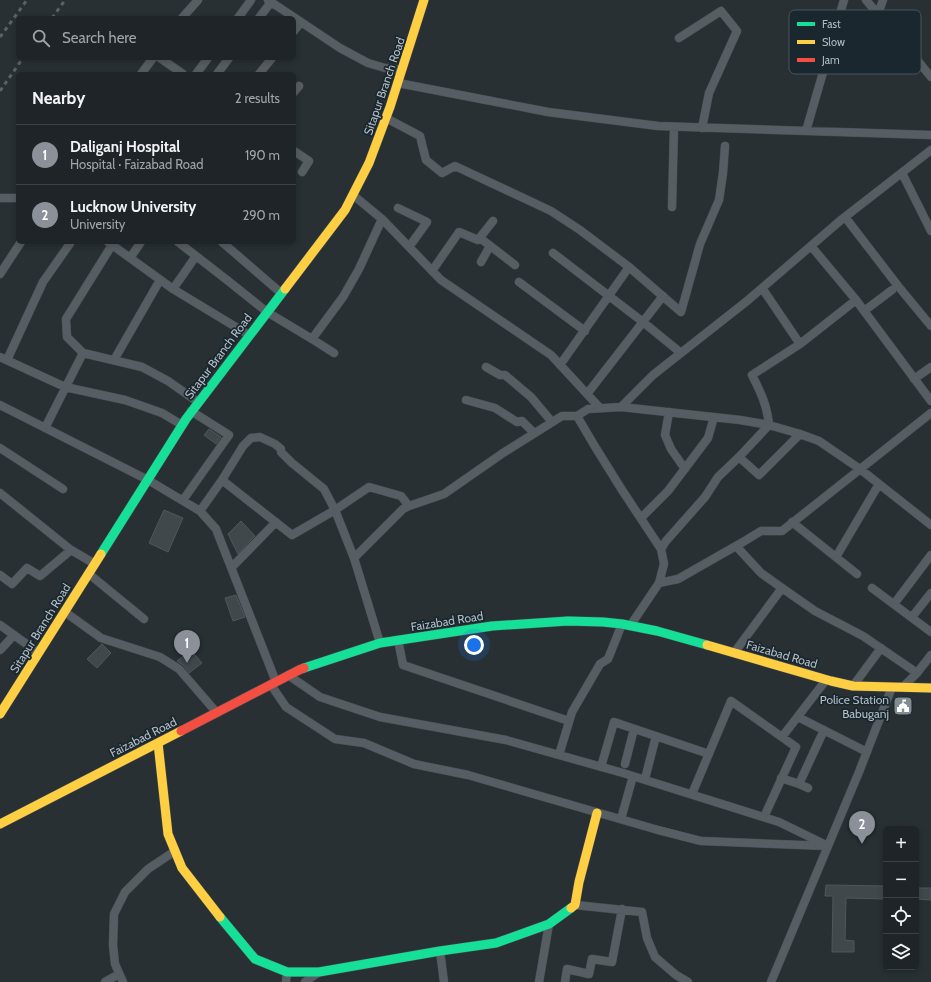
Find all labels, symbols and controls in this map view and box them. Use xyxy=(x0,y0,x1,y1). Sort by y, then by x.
legend xyxy=(789,10,921,74)
search box xyxy=(16,16,296,60)
text: Fast xyxy=(822,17,841,31)
icon: search xyxy=(30,27,52,49)
text: Search here xyxy=(62,29,137,47)
street label: Sitapur Branch Road xyxy=(360,35,408,137)
text: Slow xyxy=(822,35,845,49)
text: Jam xyxy=(821,53,840,67)
text: Nearby xyxy=(32,88,85,108)
text: 2 results xyxy=(235,90,280,106)
text: Daliganj Hospital xyxy=(70,138,180,156)
text: 1 xyxy=(43,147,47,163)
text: 190 m xyxy=(245,147,280,163)
text: Hospital · Faizabad Road xyxy=(70,156,203,172)
text: Lucknow University xyxy=(70,198,196,216)
text: 2 xyxy=(42,207,48,223)
text: 290 m xyxy=(242,207,280,223)
text: University xyxy=(70,216,125,232)
street label: Sitapur Branch Road xyxy=(181,310,255,402)
street label: Sitapur Branch Road xyxy=(6,580,74,676)
street label: Faizabad Road xyxy=(410,608,484,634)
pin: 1 xyxy=(174,630,200,663)
your location xyxy=(464,635,484,655)
street label: Faizabad Road xyxy=(745,637,819,671)
place label: Police Station Babuganj xyxy=(820,692,889,721)
public building icon: Police Station Babuganj xyxy=(892,695,914,717)
street label: Faizabad Road xyxy=(107,714,179,760)
pin: 2 xyxy=(849,811,875,844)
map controls xyxy=(883,826,919,970)
button: + xyxy=(883,826,919,862)
button: − xyxy=(883,862,919,898)
button: locate xyxy=(883,898,919,934)
button: layers xyxy=(883,934,919,970)

